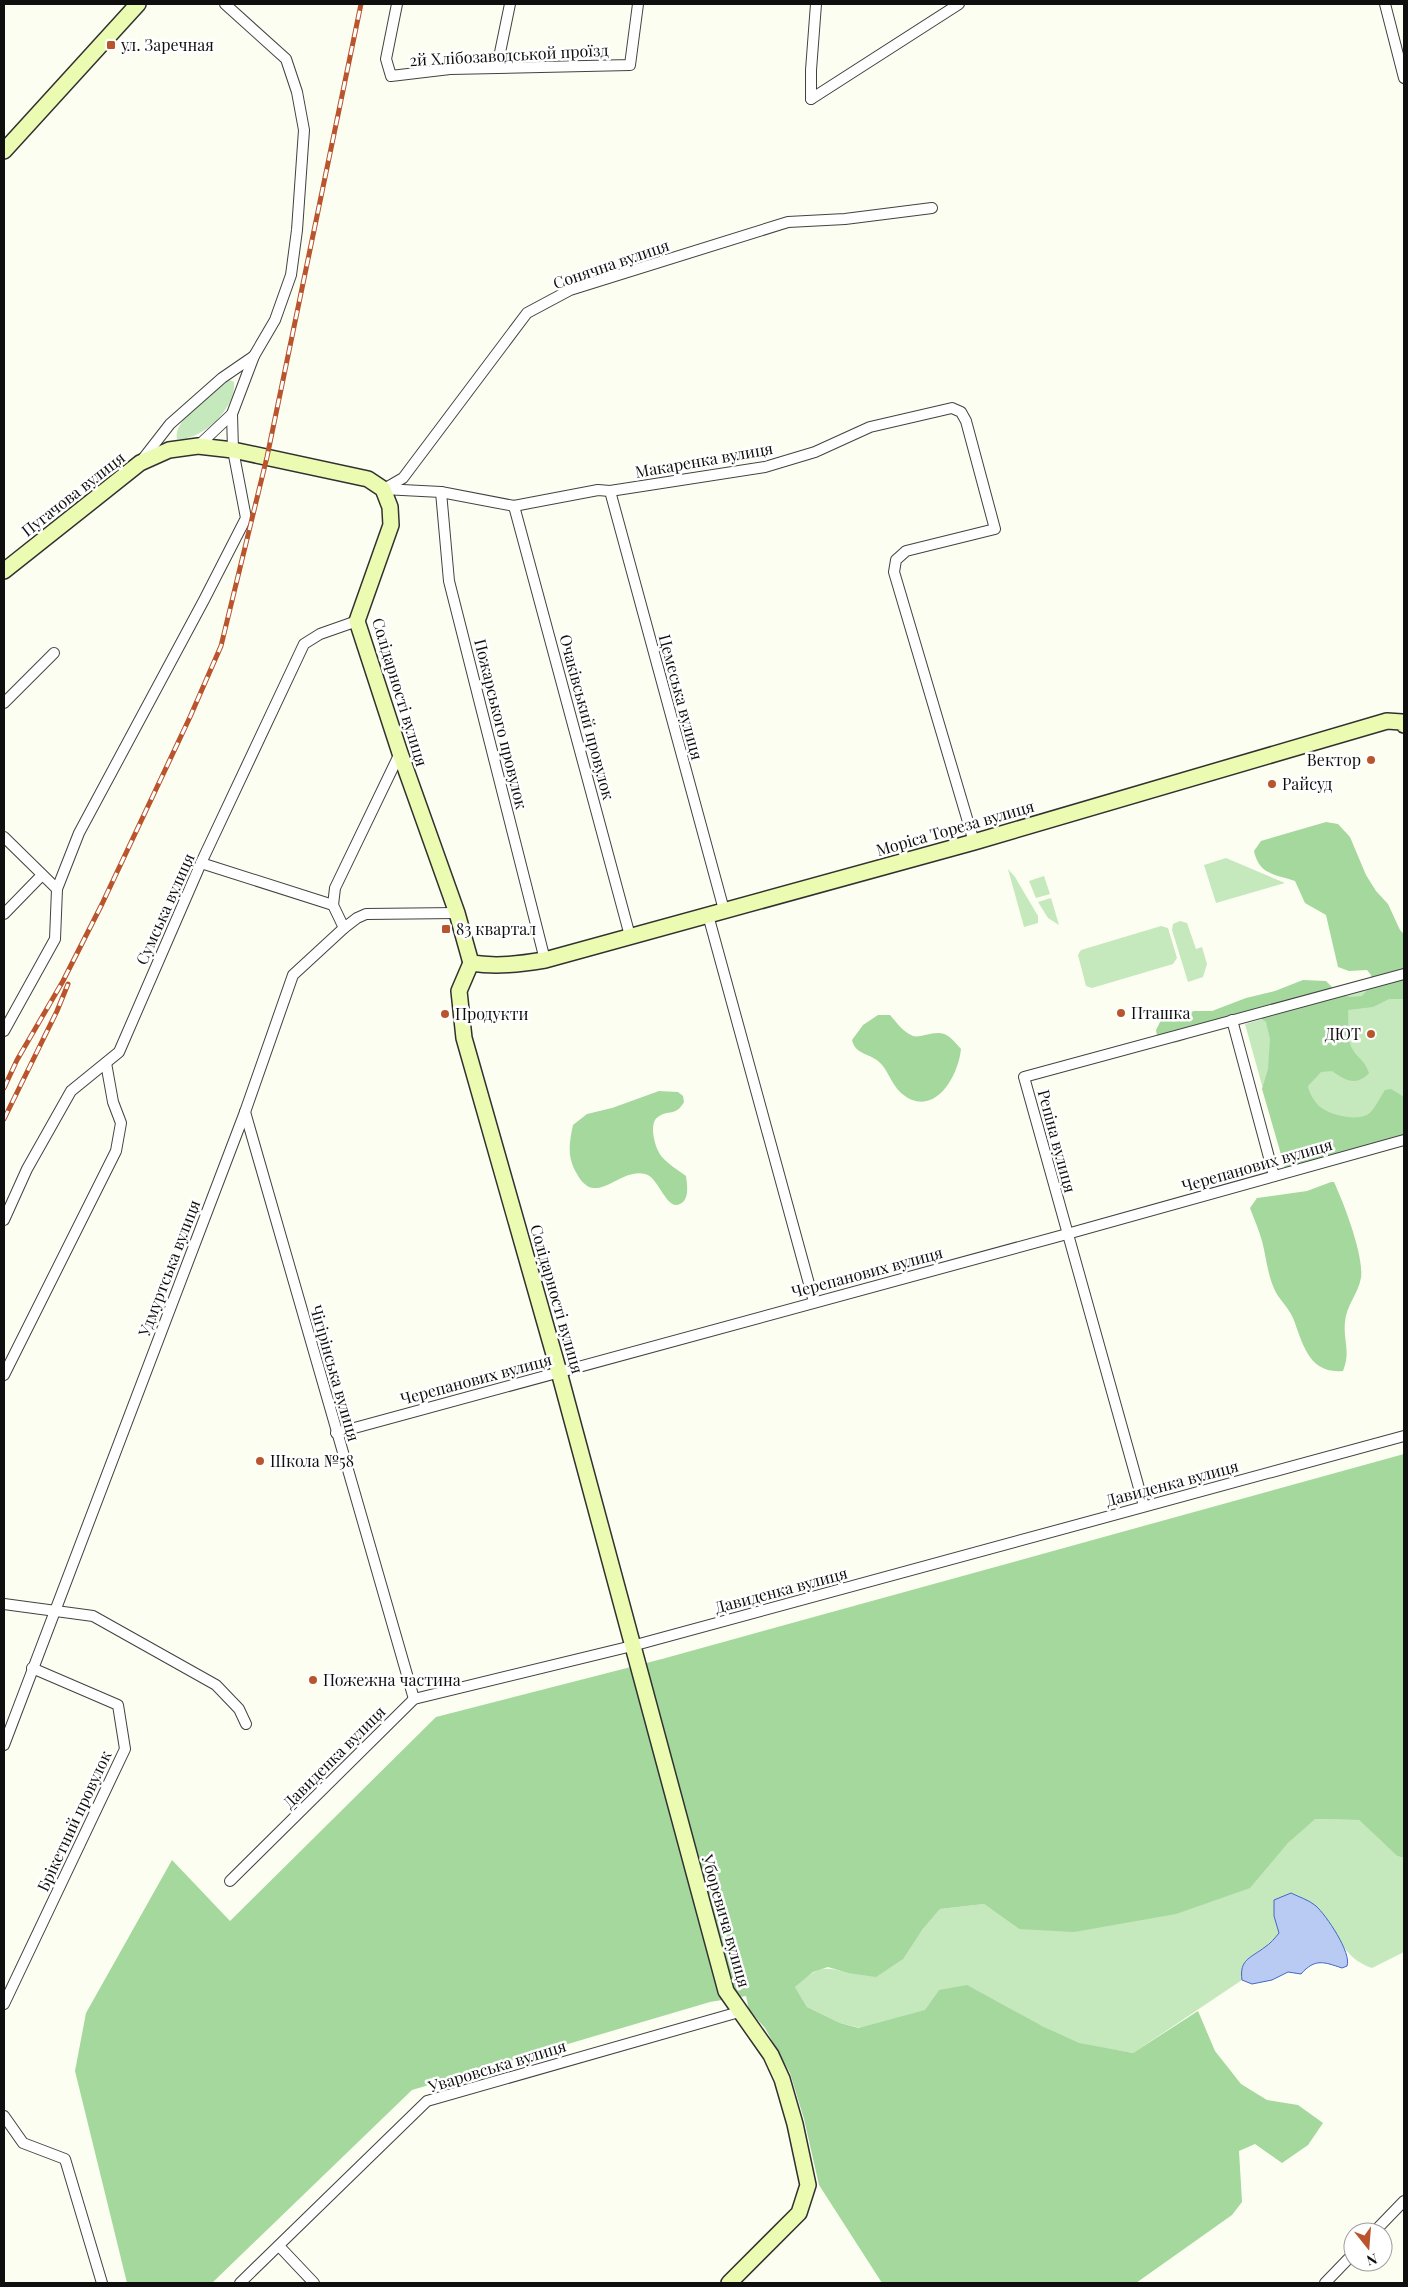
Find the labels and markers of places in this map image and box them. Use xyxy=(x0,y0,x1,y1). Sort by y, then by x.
place label: ул. Заречная xyxy=(120,34,214,55)
marker: ул. Заречная xyxy=(105,39,117,51)
place label: Вектор xyxy=(1307,749,1361,770)
marker: Вектор xyxy=(1365,754,1377,766)
place label: Райсуд xyxy=(1282,773,1333,794)
marker: Райсуд xyxy=(1266,778,1278,790)
place label: 83 квартал xyxy=(456,918,536,939)
marker: 83 квартал xyxy=(440,923,452,935)
place label: Пташка xyxy=(1131,1002,1190,1023)
place label: Продукти xyxy=(455,1003,529,1024)
marker: Пташка xyxy=(1115,1007,1127,1019)
marker: Продукти xyxy=(439,1008,451,1020)
place label: ДЮТ xyxy=(1325,1023,1361,1044)
marker: ДЮТ xyxy=(1365,1028,1377,1040)
place label: Школа №58 xyxy=(270,1450,354,1471)
marker: Школа №58 xyxy=(254,1455,266,1467)
place label: Пожежна частина xyxy=(323,1669,461,1690)
marker: Пожежна частина xyxy=(307,1674,319,1686)

